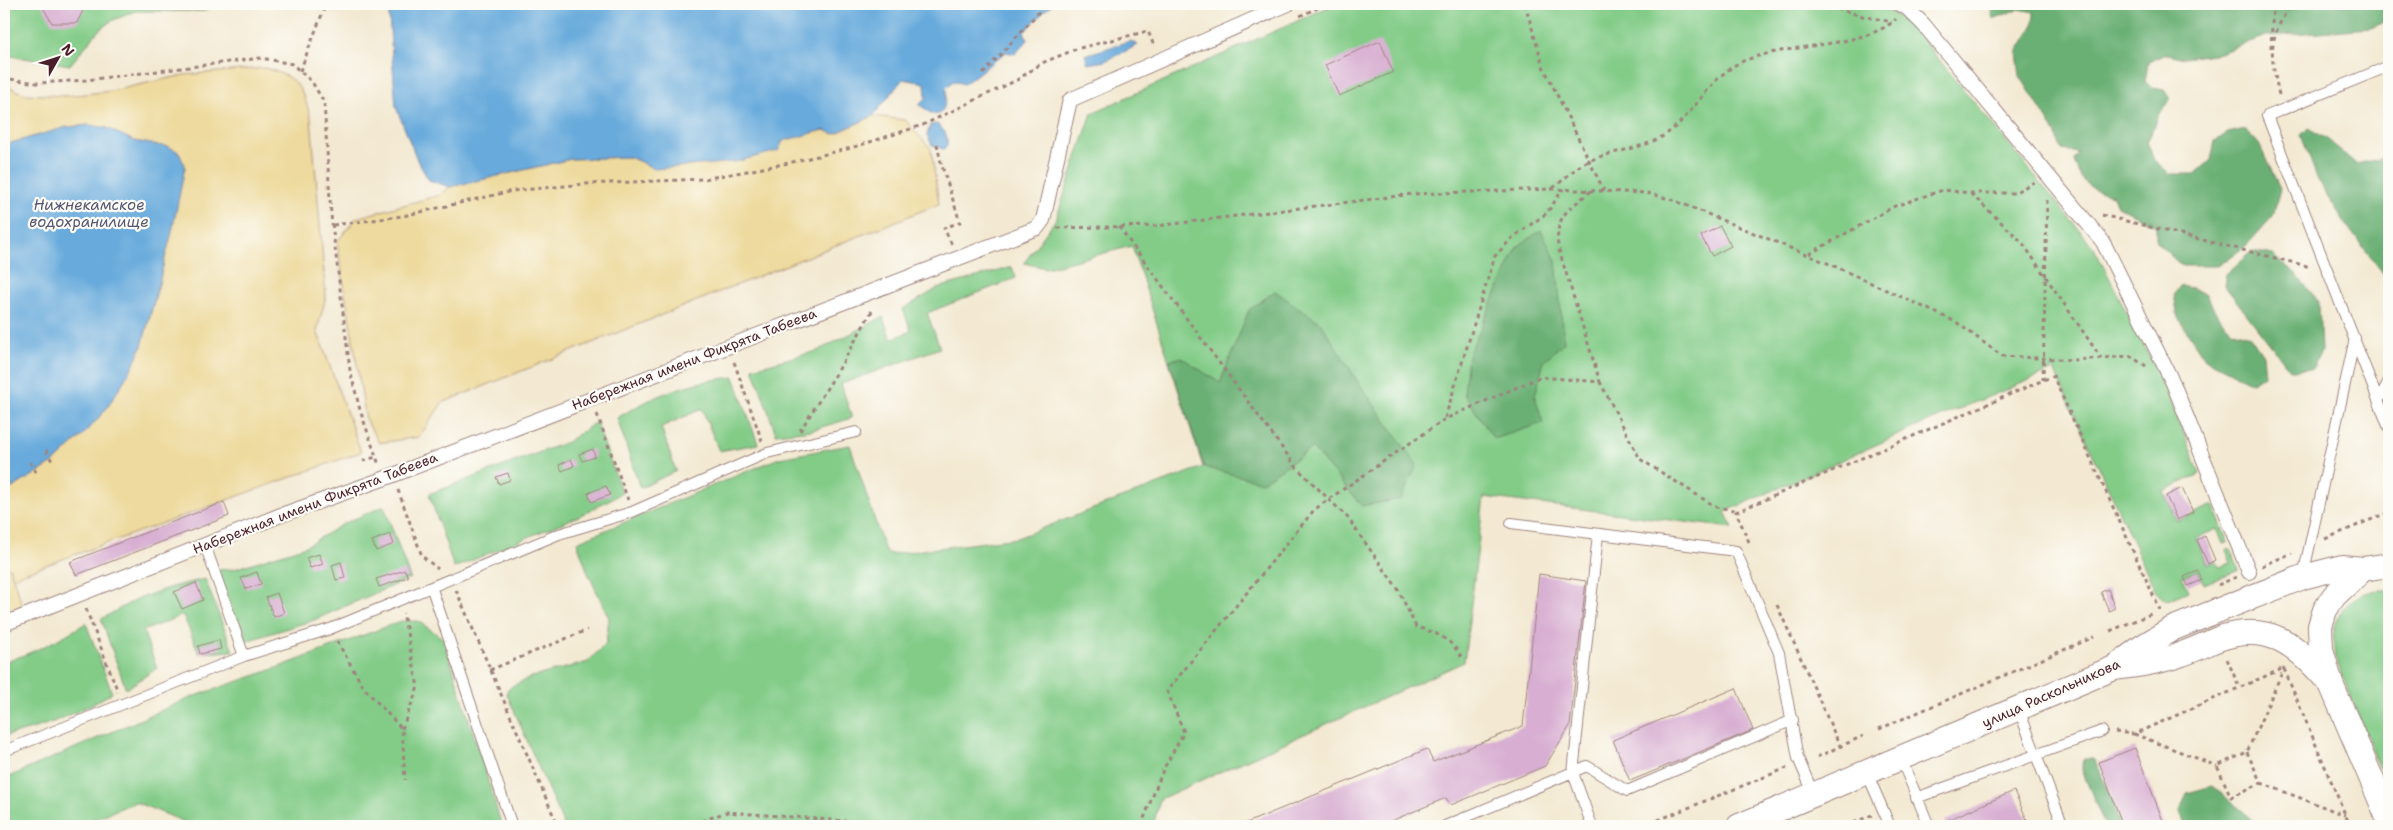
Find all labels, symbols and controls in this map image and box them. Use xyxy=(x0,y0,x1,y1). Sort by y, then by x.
north arrow xyxy=(32,32,82,82)
text: N xyxy=(58,40,79,60)
water label: Нижнекамское водохранилище xyxy=(29,195,149,232)
street label: Набережная имени Фикрята Табеева xyxy=(569,304,819,414)
street label: Набережная имени Фикрята Табеева xyxy=(190,448,440,558)
street label: улица Раскольникова xyxy=(1979,654,2123,732)

